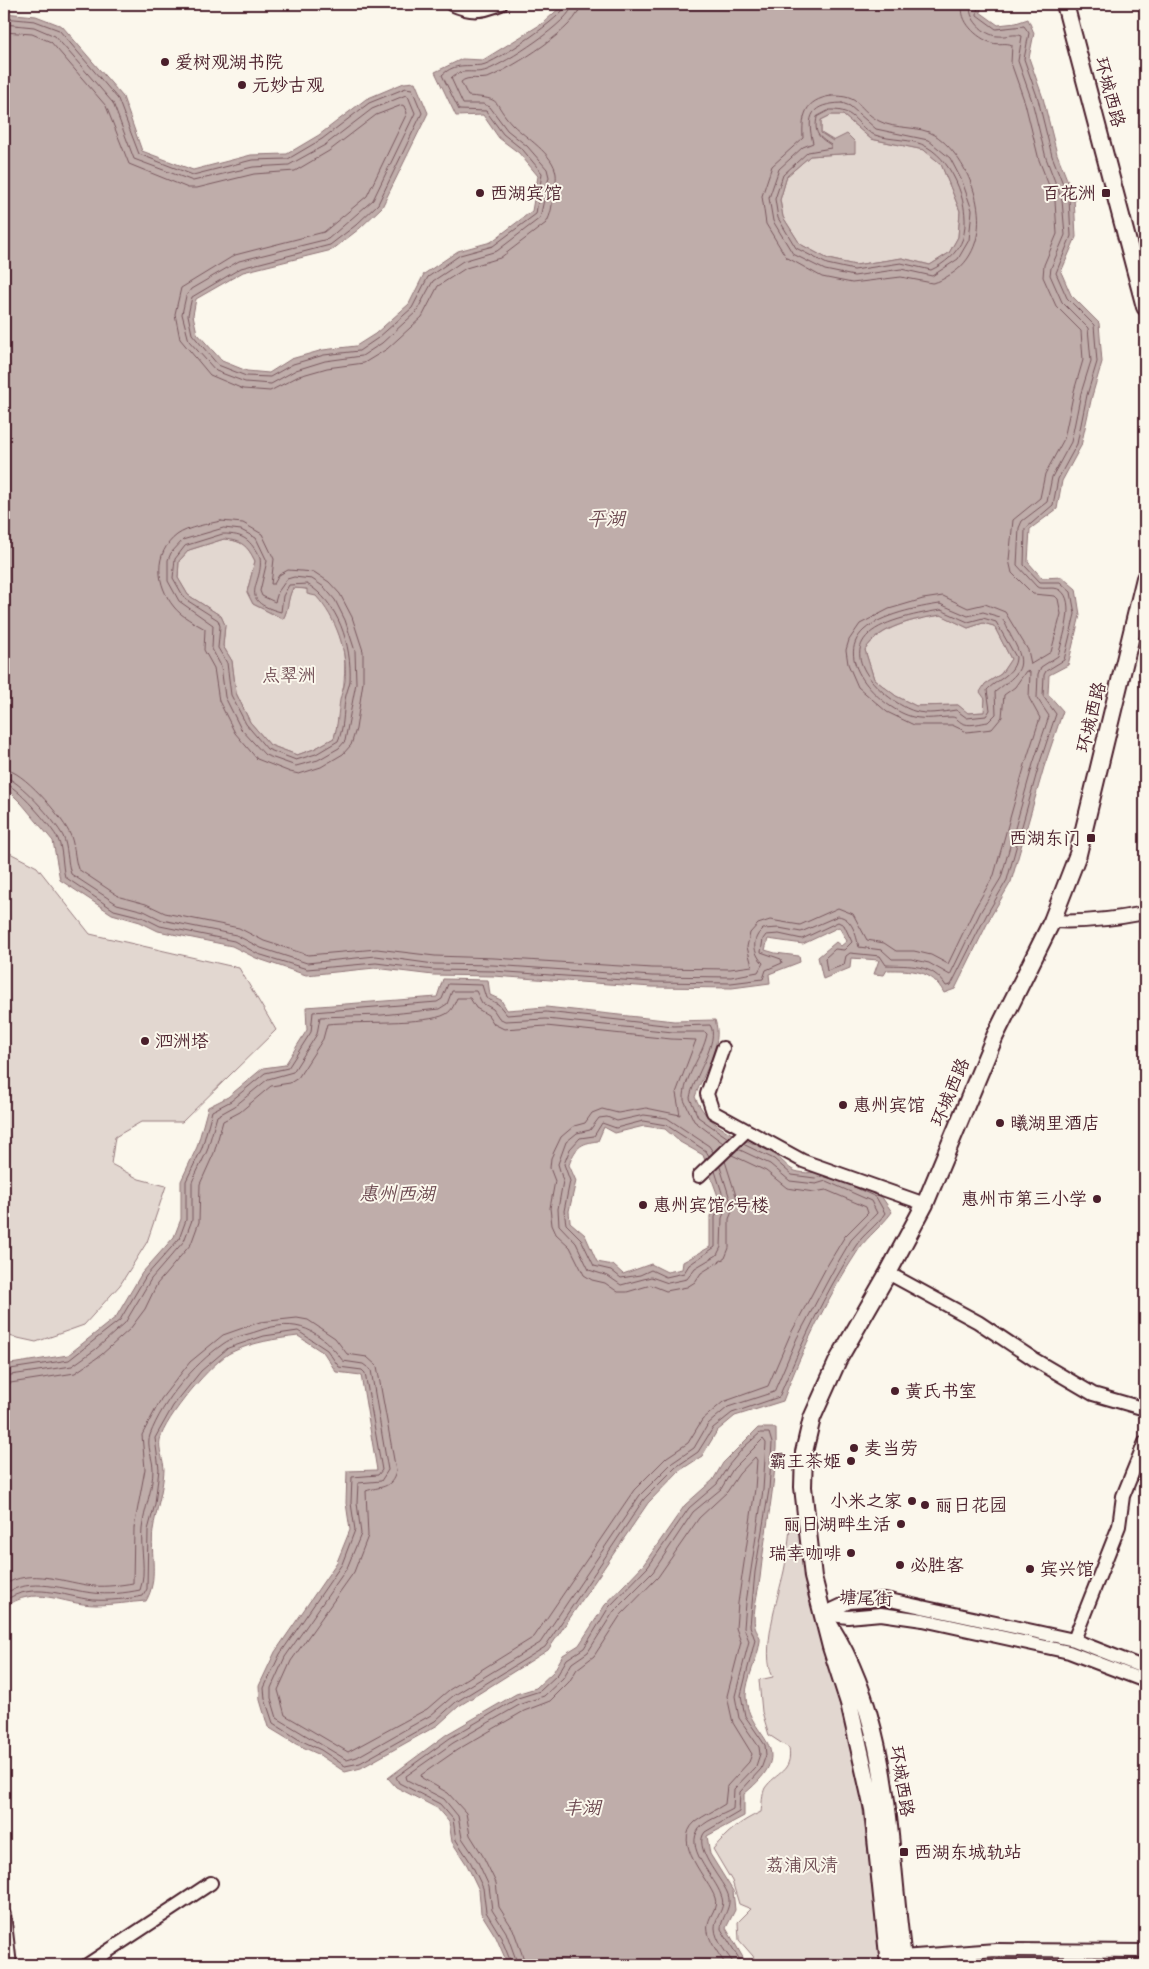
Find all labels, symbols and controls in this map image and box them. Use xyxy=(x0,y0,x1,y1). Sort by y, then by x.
place label: 爱树观湖书院 xyxy=(175,51,283,73)
street label: 环城西路 xyxy=(1090,54,1130,130)
marker: 爱树观湖书院 xyxy=(159,56,171,68)
place label: 元妙古观 xyxy=(252,74,324,96)
marker: 元妙古观 xyxy=(236,79,248,91)
place label: 西湖宾馆 xyxy=(490,182,562,204)
place label: 百花洲 xyxy=(1042,182,1096,204)
marker: 西湖宾馆 xyxy=(474,187,486,199)
marker: 百花洲 xyxy=(1100,187,1112,199)
water label: 平湖 xyxy=(587,507,627,531)
park label: 点翠洲 xyxy=(262,664,316,686)
street label: 环城西路 xyxy=(1072,679,1110,755)
place label: 西湖东门 xyxy=(1009,827,1081,849)
marker: 西湖东门 xyxy=(1085,832,1097,844)
place label: 泗洲塔 xyxy=(155,1030,209,1052)
marker: 泗洲塔 xyxy=(139,1035,151,1047)
street label: 环城西路 xyxy=(926,1055,974,1129)
place label: 惠州宾馆 xyxy=(853,1094,925,1116)
marker: 惠州宾馆 xyxy=(837,1099,849,1111)
place label: 曦湖里酒店 xyxy=(1010,1112,1100,1134)
marker: 曦湖里酒店 xyxy=(994,1117,1006,1129)
water label: 惠州西湖 xyxy=(359,1182,437,1206)
place label: 惠州市第三小学 xyxy=(961,1188,1087,1210)
marker: 惠州市第三小学 xyxy=(1091,1193,1103,1205)
place label: 惠州宾馆6号楼 xyxy=(653,1194,769,1216)
marker: 惠州宾馆6号楼 xyxy=(637,1199,649,1211)
place label: 黄氏书室 xyxy=(905,1380,977,1402)
marker: 黄氏书室 xyxy=(889,1385,901,1397)
place label: 麦当劳 xyxy=(864,1437,918,1459)
marker: 麦当劳 xyxy=(848,1442,860,1454)
place label: 霸王茶姬 xyxy=(769,1450,841,1472)
marker: 霸王茶姬 xyxy=(845,1455,857,1467)
place label: 小米之家 xyxy=(830,1490,902,1512)
place label: 丽日花园 xyxy=(935,1494,1007,1516)
marker: 小米之家 xyxy=(906,1495,918,1507)
marker: 丽日花园 xyxy=(919,1499,931,1511)
place label: 丽日湖畔生活 xyxy=(783,1513,891,1535)
marker: 丽日湖畔生活 xyxy=(895,1518,907,1530)
place label: 瑞幸咖啡 xyxy=(769,1542,841,1564)
marker: 瑞幸咖啡 xyxy=(845,1547,857,1559)
place label: 必胜客 xyxy=(910,1554,964,1576)
place label: 宾兴馆 xyxy=(1040,1558,1094,1580)
marker: 必胜客 xyxy=(894,1559,906,1571)
marker: 宾兴馆 xyxy=(1024,1563,1036,1575)
street label: 塘尾街 xyxy=(839,1586,893,1610)
street label: 环城西路 xyxy=(886,1744,918,1818)
water label: 丰湖 xyxy=(563,1796,603,1820)
place label: 西湖东城轨站 xyxy=(914,1841,1022,1863)
marker: 西湖东城轨站 xyxy=(898,1846,910,1858)
park label: 荔浦风清 xyxy=(766,1854,838,1876)

